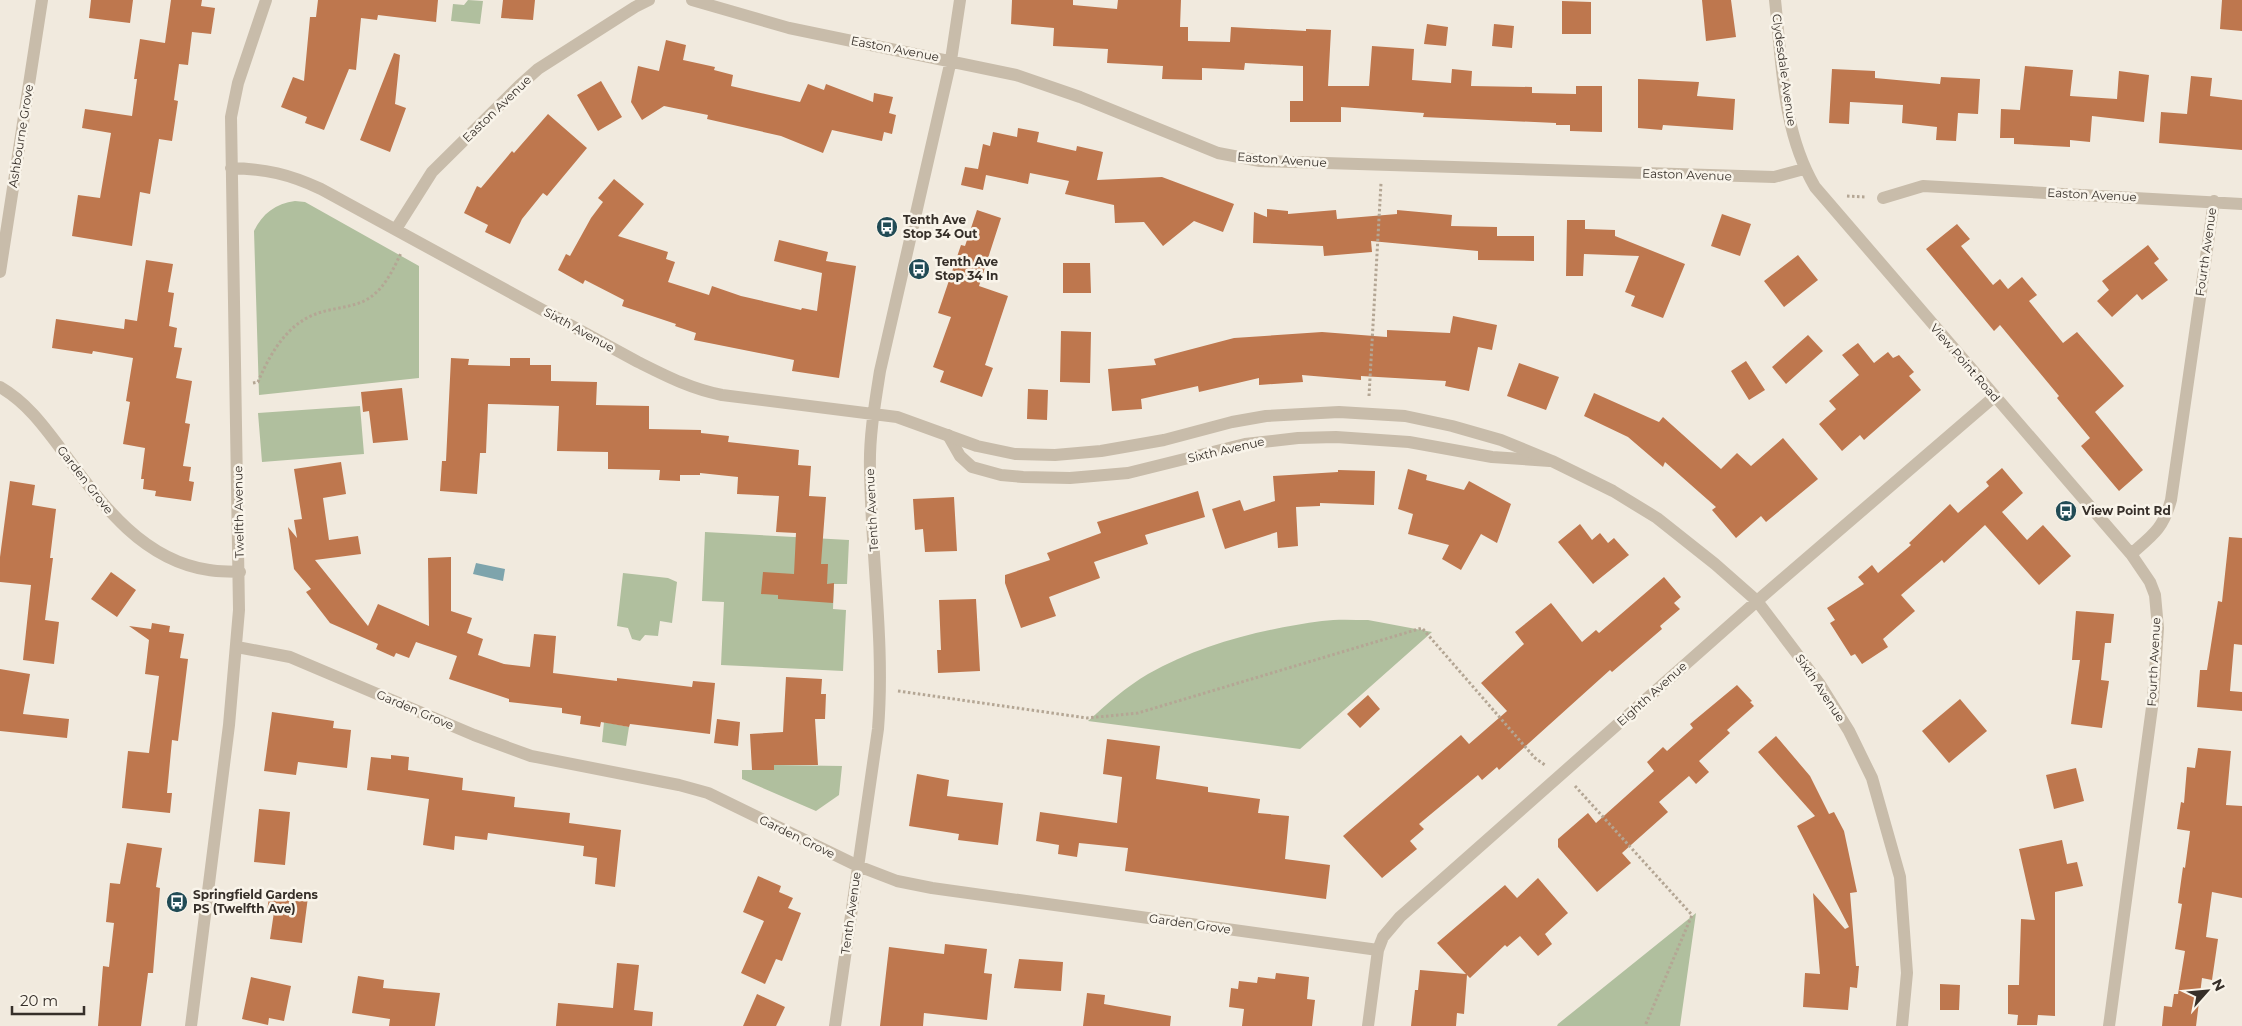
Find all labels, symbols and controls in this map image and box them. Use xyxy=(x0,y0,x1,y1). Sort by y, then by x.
street label: Clydesdale Avenue xyxy=(1769,13,1800,127)
street label: Easton Avenue xyxy=(850,33,941,64)
street label: Easton Avenue xyxy=(459,72,534,145)
street label: Ashbourne Grove xyxy=(5,83,36,189)
street label: Easton Avenue xyxy=(1237,149,1327,170)
street label: Easton Avenue xyxy=(1642,165,1732,184)
street label: Easton Avenue xyxy=(2047,185,2137,204)
street label: Fourth Avenue xyxy=(2192,207,2219,297)
place label: Tenth Ave Stop 34 Out xyxy=(903,212,978,241)
bus stop icon: Tenth Ave Stop 34 Out xyxy=(875,215,899,239)
place label: Tenth Ave Stop 34 In xyxy=(935,254,998,283)
bus stop icon: Tenth Ave Stop 34 In xyxy=(907,257,931,281)
street label: Sixth Avenue xyxy=(541,304,617,355)
street label: View Point Road xyxy=(1927,320,2003,405)
street label: Sixth Avenue xyxy=(1186,433,1266,466)
street label: Garden Grove xyxy=(54,443,117,517)
street label: Twelfth Avenue xyxy=(230,465,247,559)
street label: Tenth Avenue xyxy=(862,468,881,552)
bus stop icon: View Point Rd xyxy=(2054,499,2078,523)
place label: View Point Rd xyxy=(2081,503,2171,518)
street label: Fourth Avenue xyxy=(2144,617,2163,707)
street label: Sixth Avenue xyxy=(1792,651,1849,724)
street label: Eighth Avenue xyxy=(1614,658,1690,729)
street label: Garden Grove xyxy=(374,687,456,733)
street label: Garden Grove xyxy=(757,812,838,861)
street label: Tenth Avenue xyxy=(837,871,864,955)
place label: Springfield Gardens PS (Twelfth Ave) xyxy=(193,887,318,916)
bus stop icon: Springfield Gardens PS (Twelfth Ave) xyxy=(165,890,189,914)
street label: Garden Grove xyxy=(1148,910,1232,937)
north arrow xyxy=(2182,966,2232,1016)
text: N xyxy=(2208,976,2229,994)
scale bar xyxy=(12,984,85,1016)
text: 20 m xyxy=(20,991,58,1010)

